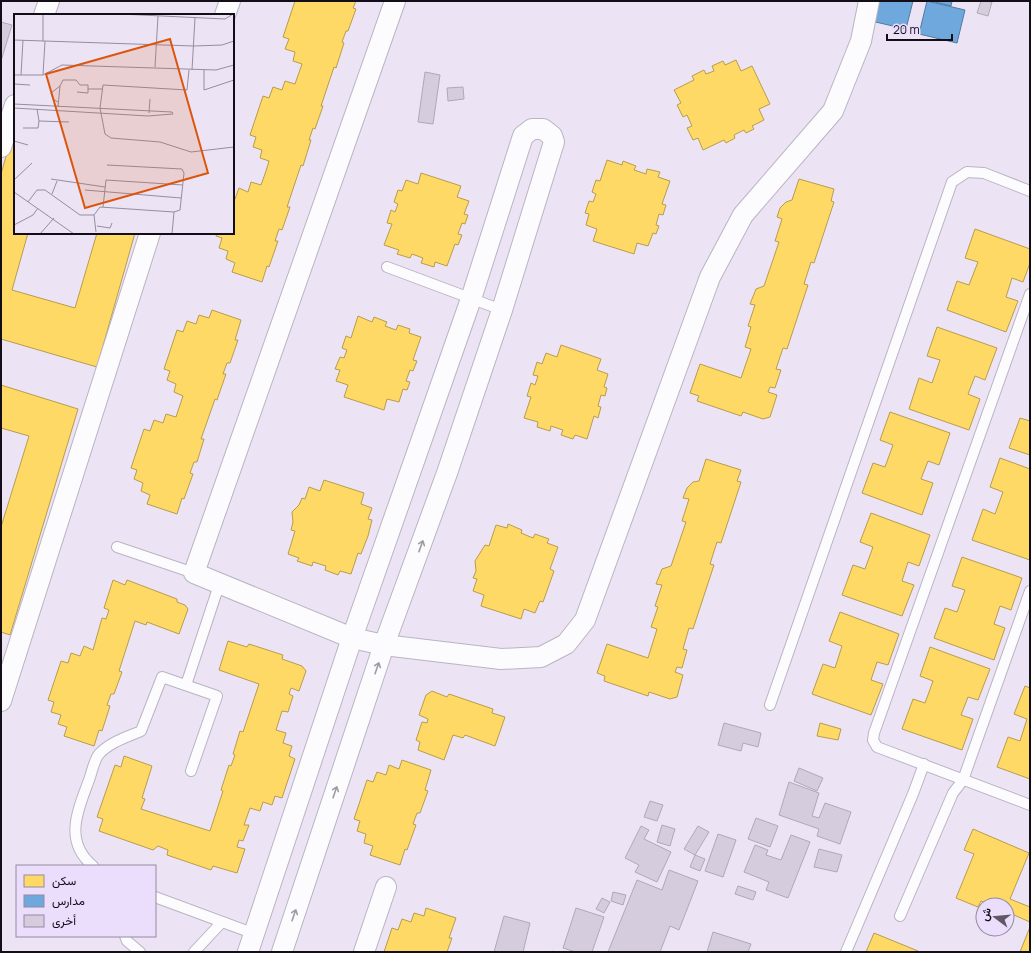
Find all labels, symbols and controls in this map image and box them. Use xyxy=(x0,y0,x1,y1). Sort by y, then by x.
inset map xyxy=(14,14,234,234)
scale bar xyxy=(887,16,952,42)
text: 20 m xyxy=(893,21,920,38)
one-way arrow xyxy=(417,541,425,553)
one-way arrow xyxy=(373,663,381,675)
one-way arrow xyxy=(332,785,339,798)
legend xyxy=(16,865,156,937)
text: سكن xyxy=(52,872,76,889)
text: مدارس xyxy=(52,892,85,909)
north arrow xyxy=(975,897,1015,937)
text: ش xyxy=(976,906,994,923)
one-way arrow xyxy=(291,909,298,922)
text: أخرى xyxy=(52,912,76,929)

